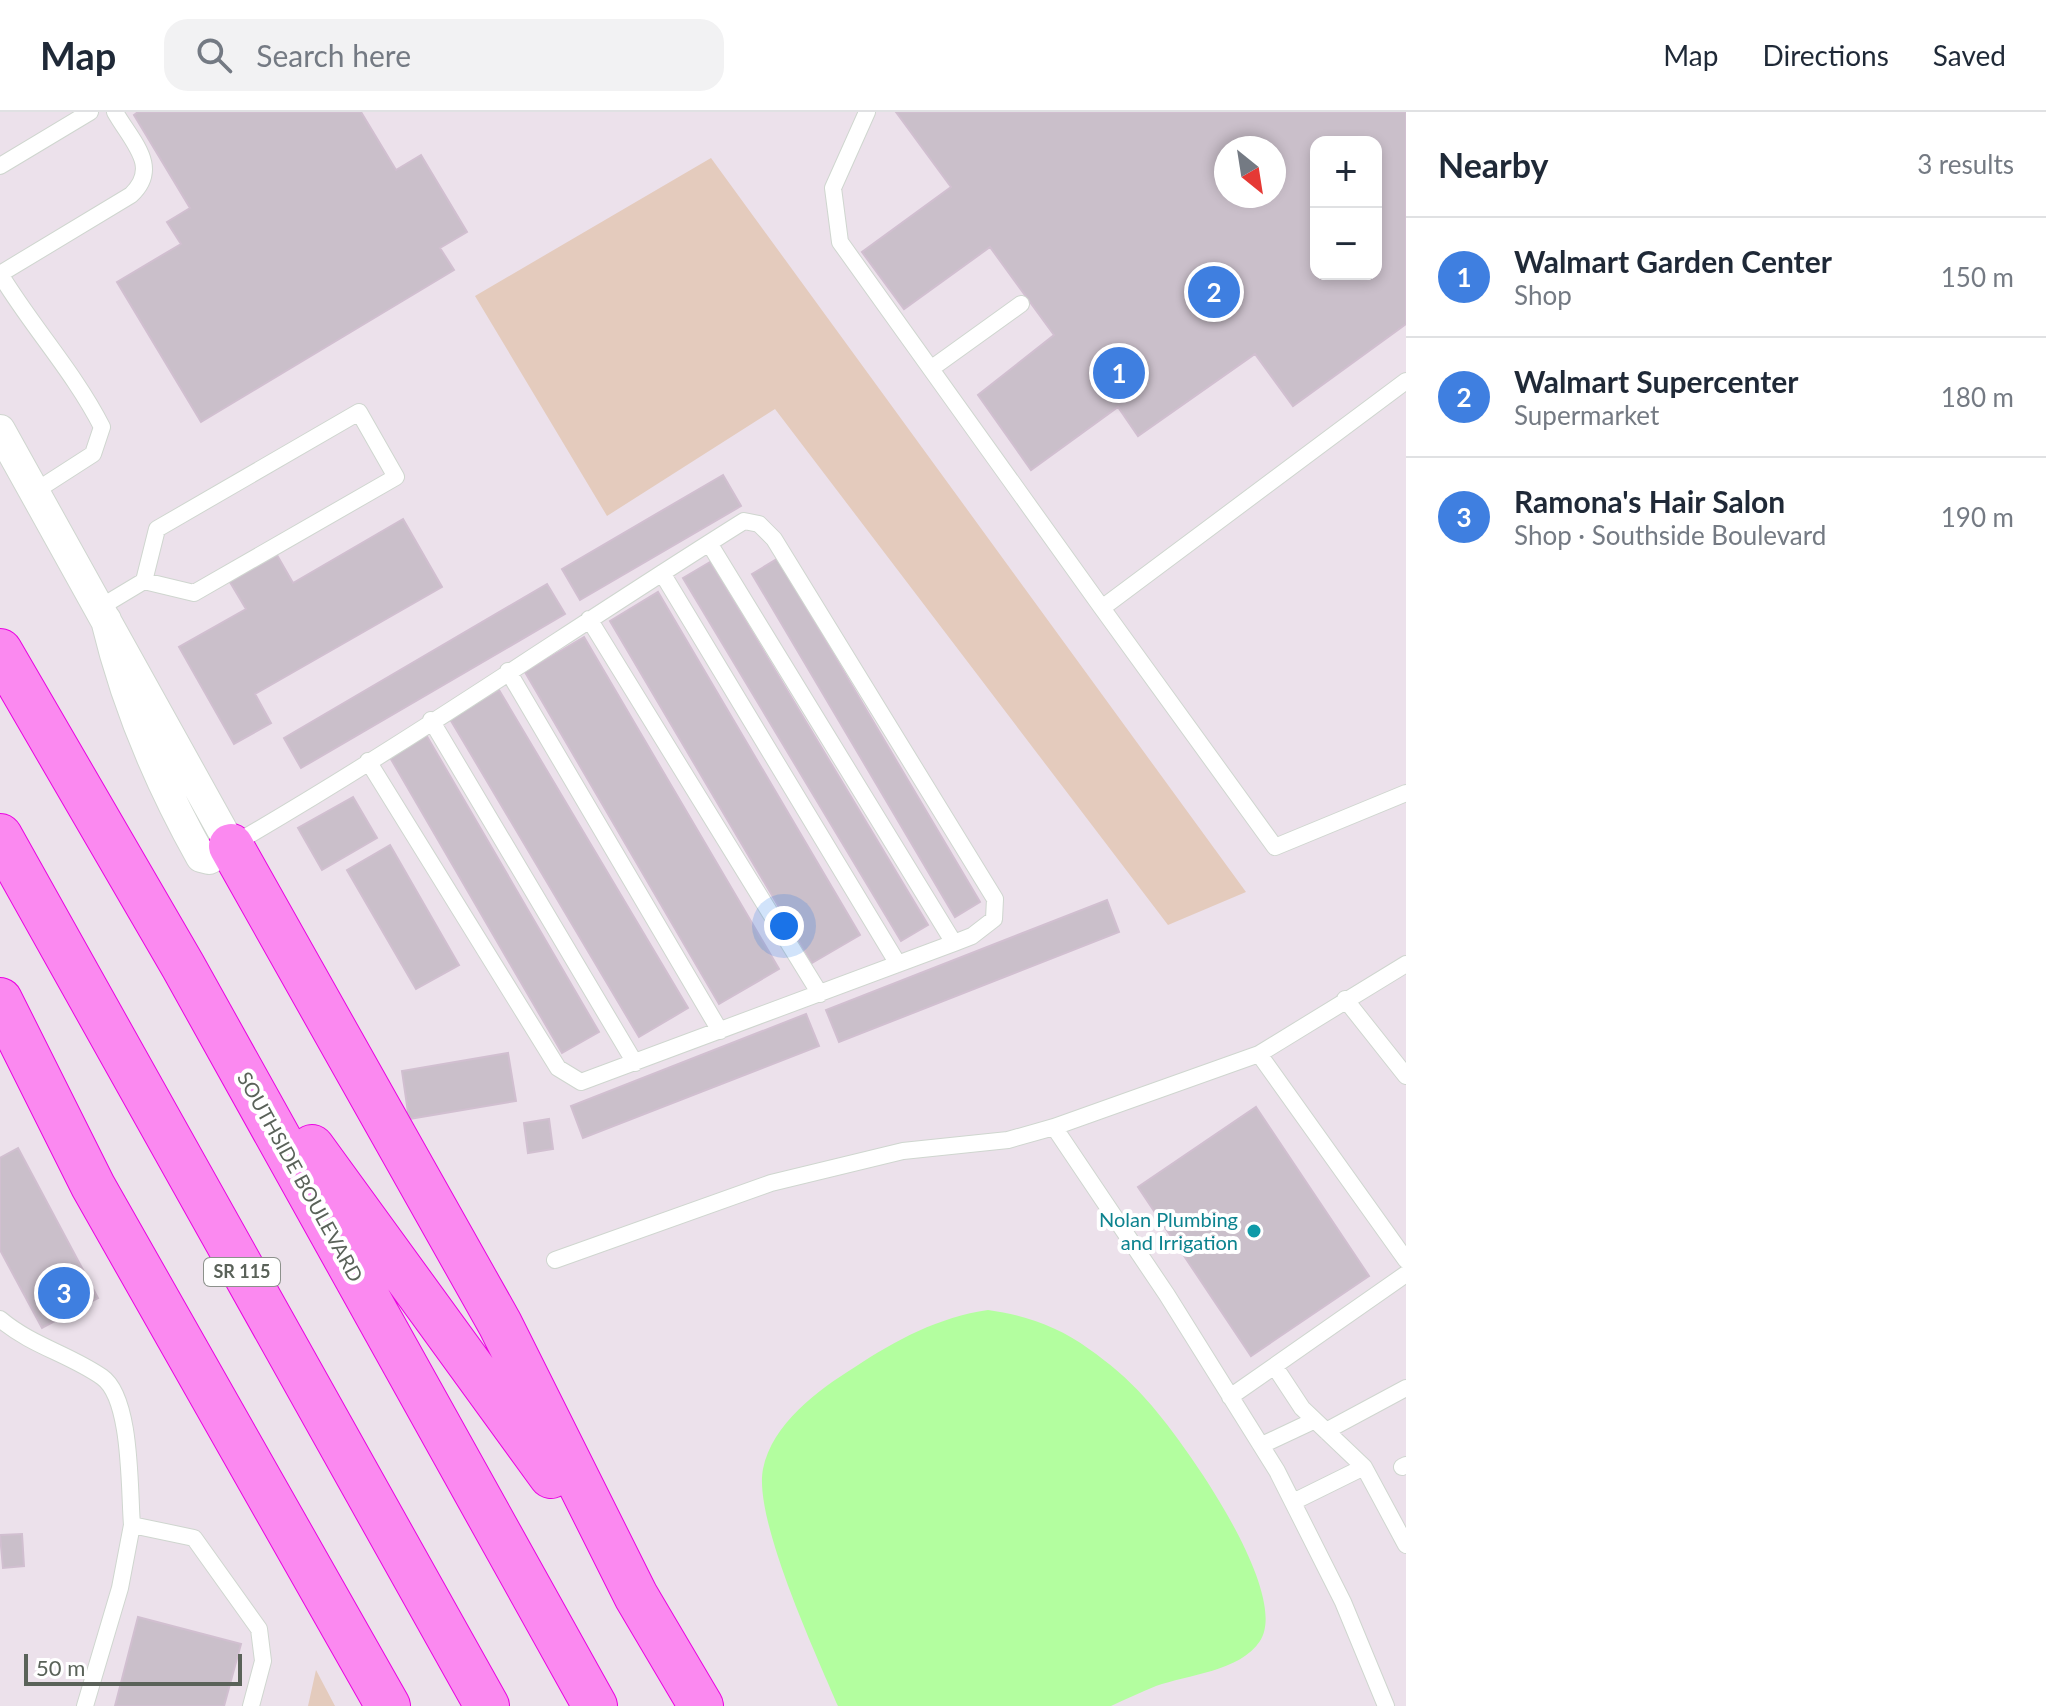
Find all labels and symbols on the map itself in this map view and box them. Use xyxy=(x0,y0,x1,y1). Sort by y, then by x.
north arrow xyxy=(1214,136,1286,208)
pin: 2 xyxy=(1188,262,1240,322)
pin: 1 xyxy=(1093,343,1145,403)
your location xyxy=(764,906,804,946)
street label: SOUTHSIDE BOULEVARD xyxy=(233,1067,369,1286)
place label: Nolan Plumbing and Irrigation xyxy=(1099,1207,1238,1254)
marker: Nolan Plumbing and Irrigation xyxy=(1245,1222,1263,1240)
road number: SR 115 xyxy=(204,1258,280,1286)
pin: 3 xyxy=(38,1263,90,1323)
scale bar xyxy=(24,1650,242,1686)

